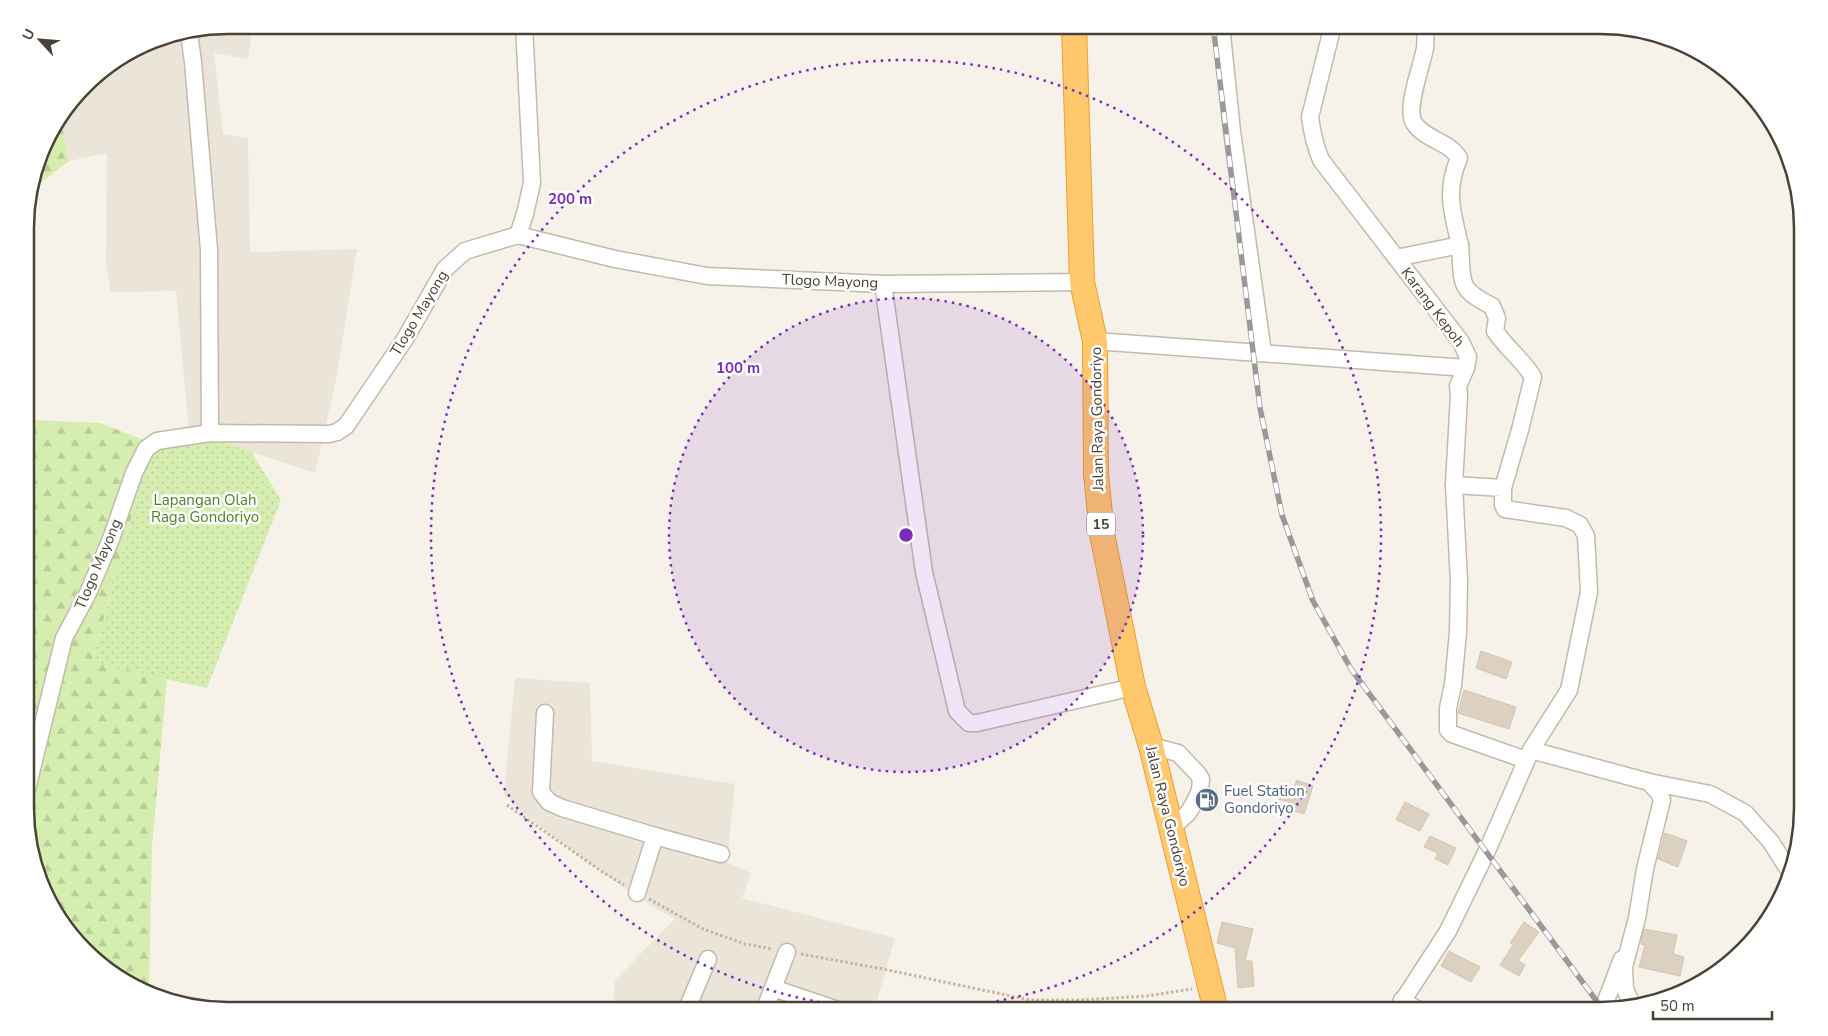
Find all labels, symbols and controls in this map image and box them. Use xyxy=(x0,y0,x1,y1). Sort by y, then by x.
north arrow xyxy=(15,15,65,65)
text: U xyxy=(18,26,40,43)
text: 200 m xyxy=(548,189,592,209)
street label: Karang Kepoh xyxy=(1397,263,1469,351)
street label: Tlogo Mayong xyxy=(386,266,452,360)
street label: Tlogo Mayong xyxy=(781,269,879,293)
street label: Jalan Raya Gondoriyo xyxy=(1086,347,1108,492)
text: 100 m xyxy=(716,358,760,378)
park label: Lapangan Olah Raga Gondoriyo xyxy=(151,490,259,527)
road number: 15 xyxy=(1087,512,1115,536)
street label: Tlogo Mayong xyxy=(70,516,126,612)
centre of rings xyxy=(897,526,915,544)
street label: Jalan Raya Gondoriyo xyxy=(1141,743,1195,889)
place label: Fuel Station Gondoriyo xyxy=(1224,781,1305,818)
fuel station icon: Fuel Station Gondoriyo xyxy=(1194,787,1220,813)
scale bar xyxy=(1653,988,1772,1020)
text: 50 m xyxy=(1660,996,1695,1016)

